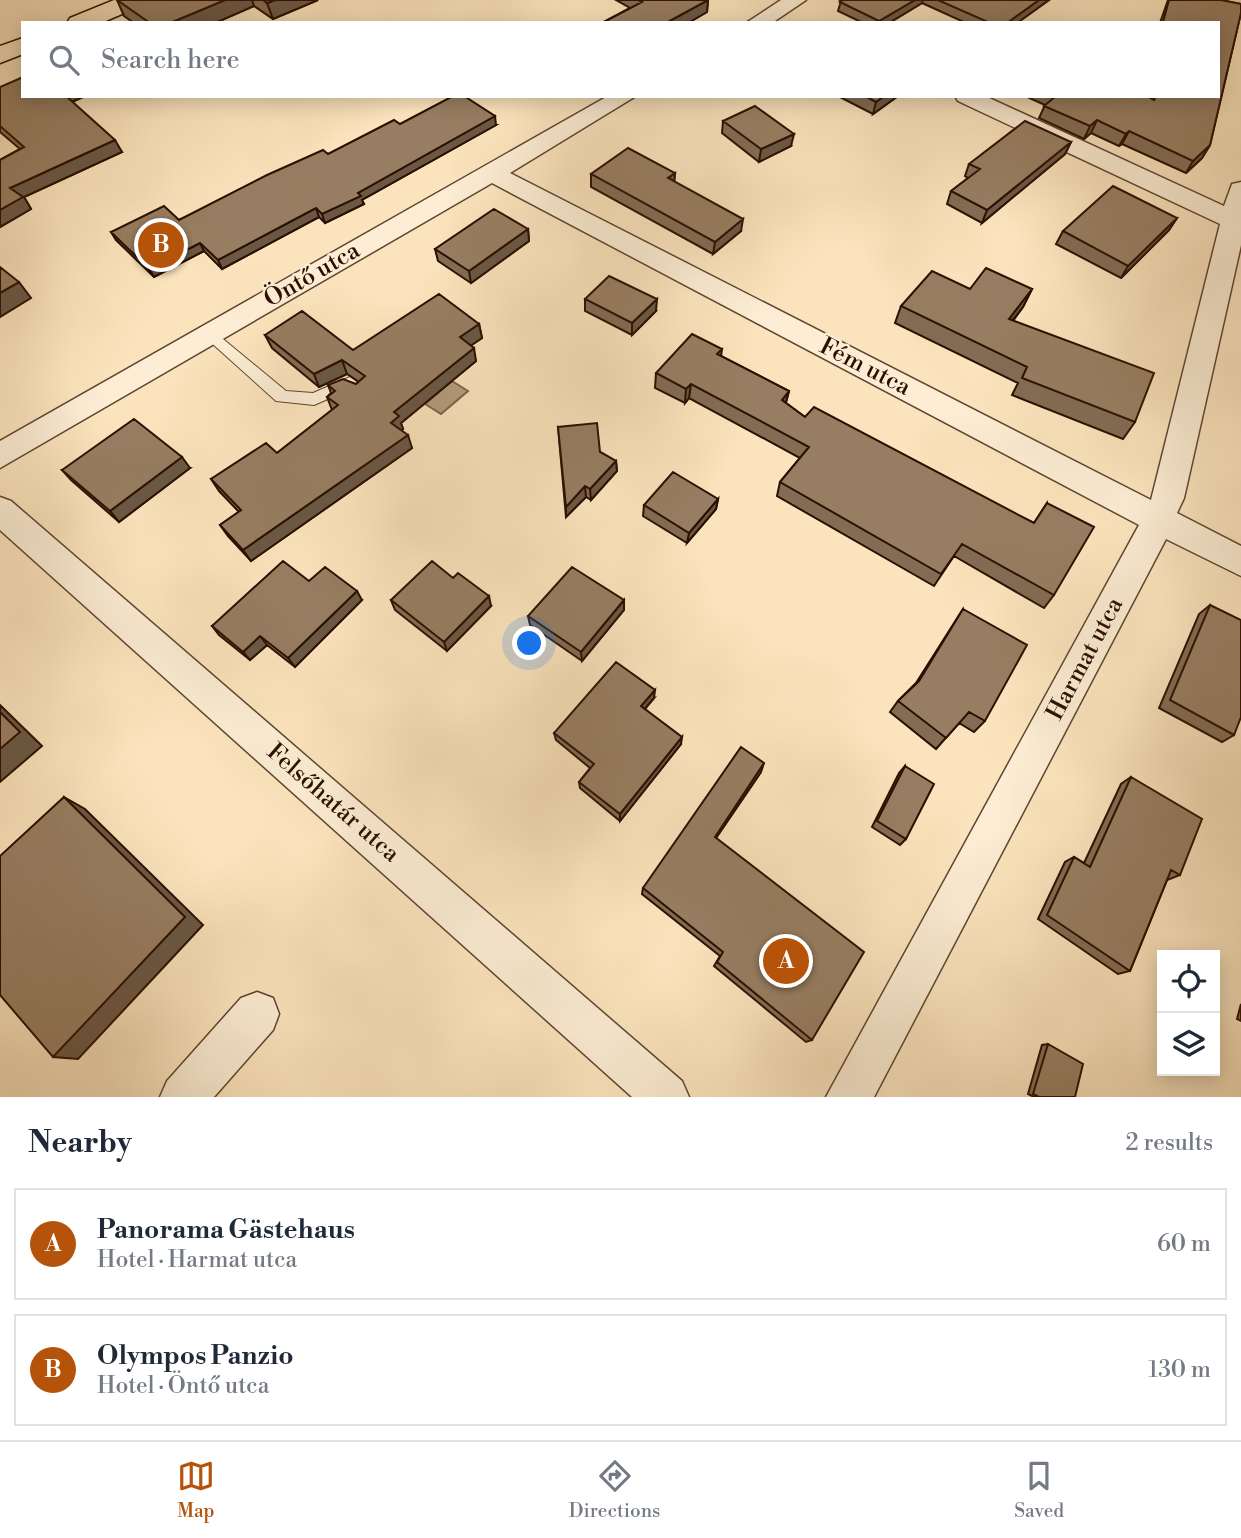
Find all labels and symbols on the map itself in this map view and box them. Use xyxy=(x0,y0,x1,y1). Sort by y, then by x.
pin: B xyxy=(138,219,184,271)
street label: Öntő utca xyxy=(258,234,366,314)
street label: Fém utca xyxy=(814,331,916,403)
street label: Harmat utca xyxy=(1040,592,1130,726)
your location xyxy=(512,626,546,660)
street label: Felsőhatár utca xyxy=(260,737,406,869)
pin: A xyxy=(763,935,809,987)

